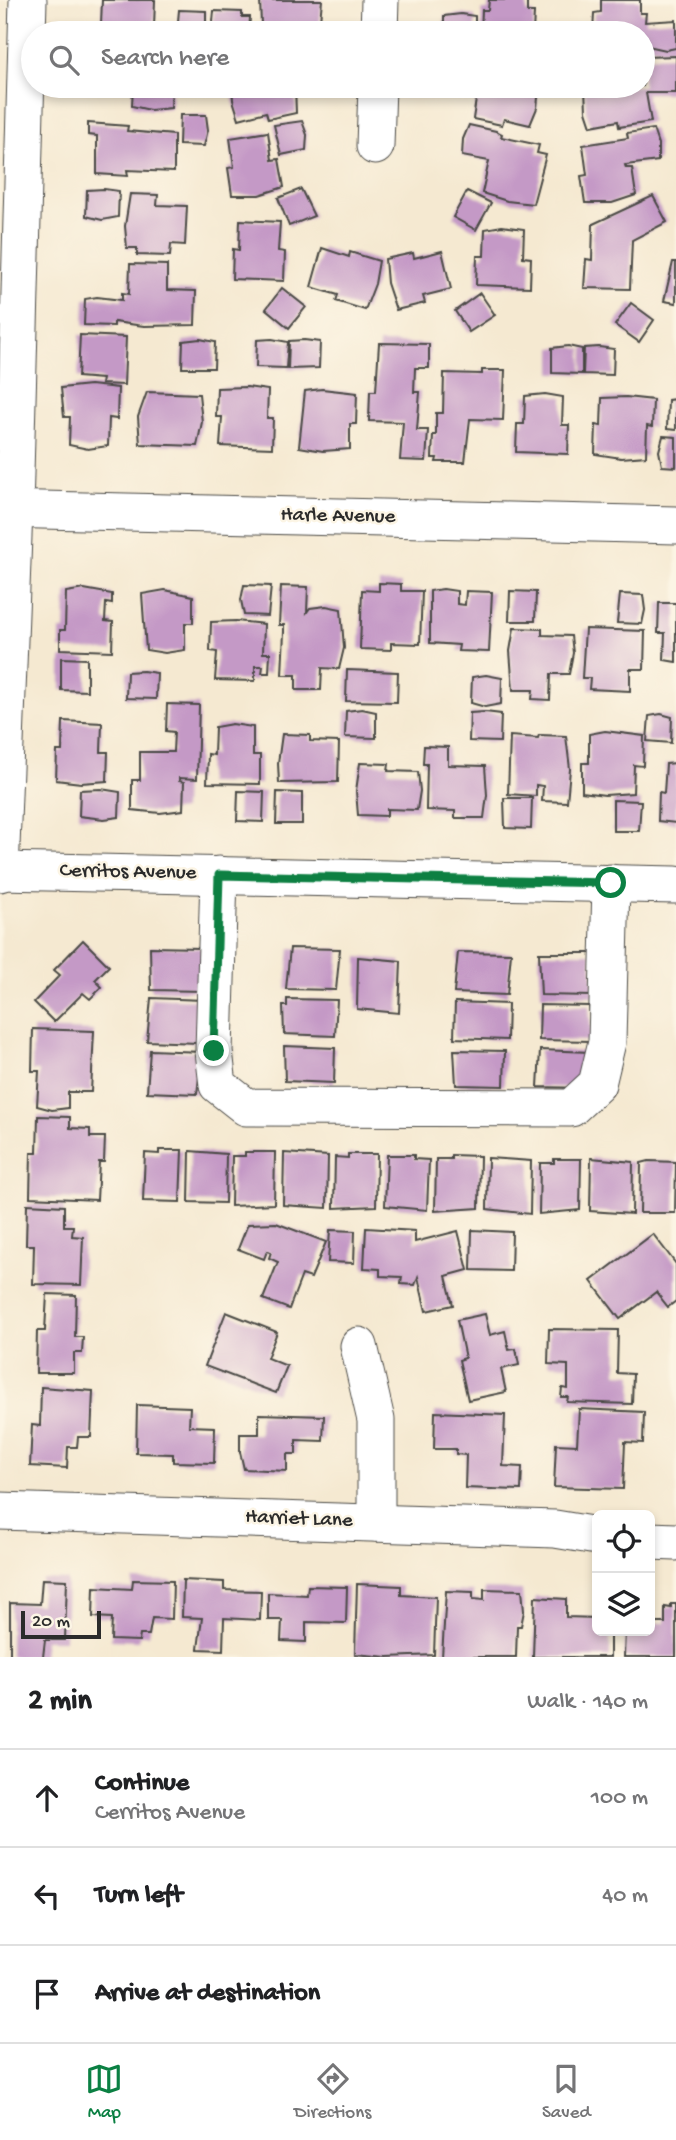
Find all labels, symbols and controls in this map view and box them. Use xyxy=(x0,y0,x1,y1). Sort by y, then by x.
search box xyxy=(21,21,655,98)
icon: search xyxy=(45,41,83,79)
text: Search here xyxy=(101,44,229,75)
street label: Harle Avenue xyxy=(280,504,397,531)
street label: Cerritos Avenue xyxy=(59,859,198,887)
route start xyxy=(595,867,626,898)
route end xyxy=(198,1035,229,1066)
street label: Harriet Lane xyxy=(245,1506,354,1534)
map controls xyxy=(592,1510,655,1636)
button: locate xyxy=(592,1510,655,1573)
button: layers xyxy=(592,1573,655,1636)
scale bar xyxy=(21,1608,102,1640)
text: 20 m xyxy=(32,1611,70,1634)
text: 2 min xyxy=(28,1685,92,1720)
text: Walk · 140 m xyxy=(527,1689,648,1716)
text: Continue xyxy=(95,1769,189,1800)
icon: ahead xyxy=(28,1779,66,1817)
text: 100 m xyxy=(591,1785,648,1812)
text: Cerritos Avenue xyxy=(95,1800,245,1827)
icon: left xyxy=(28,1877,66,1915)
text: Turn left xyxy=(95,1881,183,1912)
text: 40 m xyxy=(602,1883,648,1910)
icon: arrive xyxy=(28,1975,66,2013)
text: Arrive at destination xyxy=(95,1979,320,2010)
tab: Map xyxy=(85,2060,123,2125)
tab: Directions xyxy=(294,2060,371,2125)
tab: Saved xyxy=(542,2060,591,2125)

